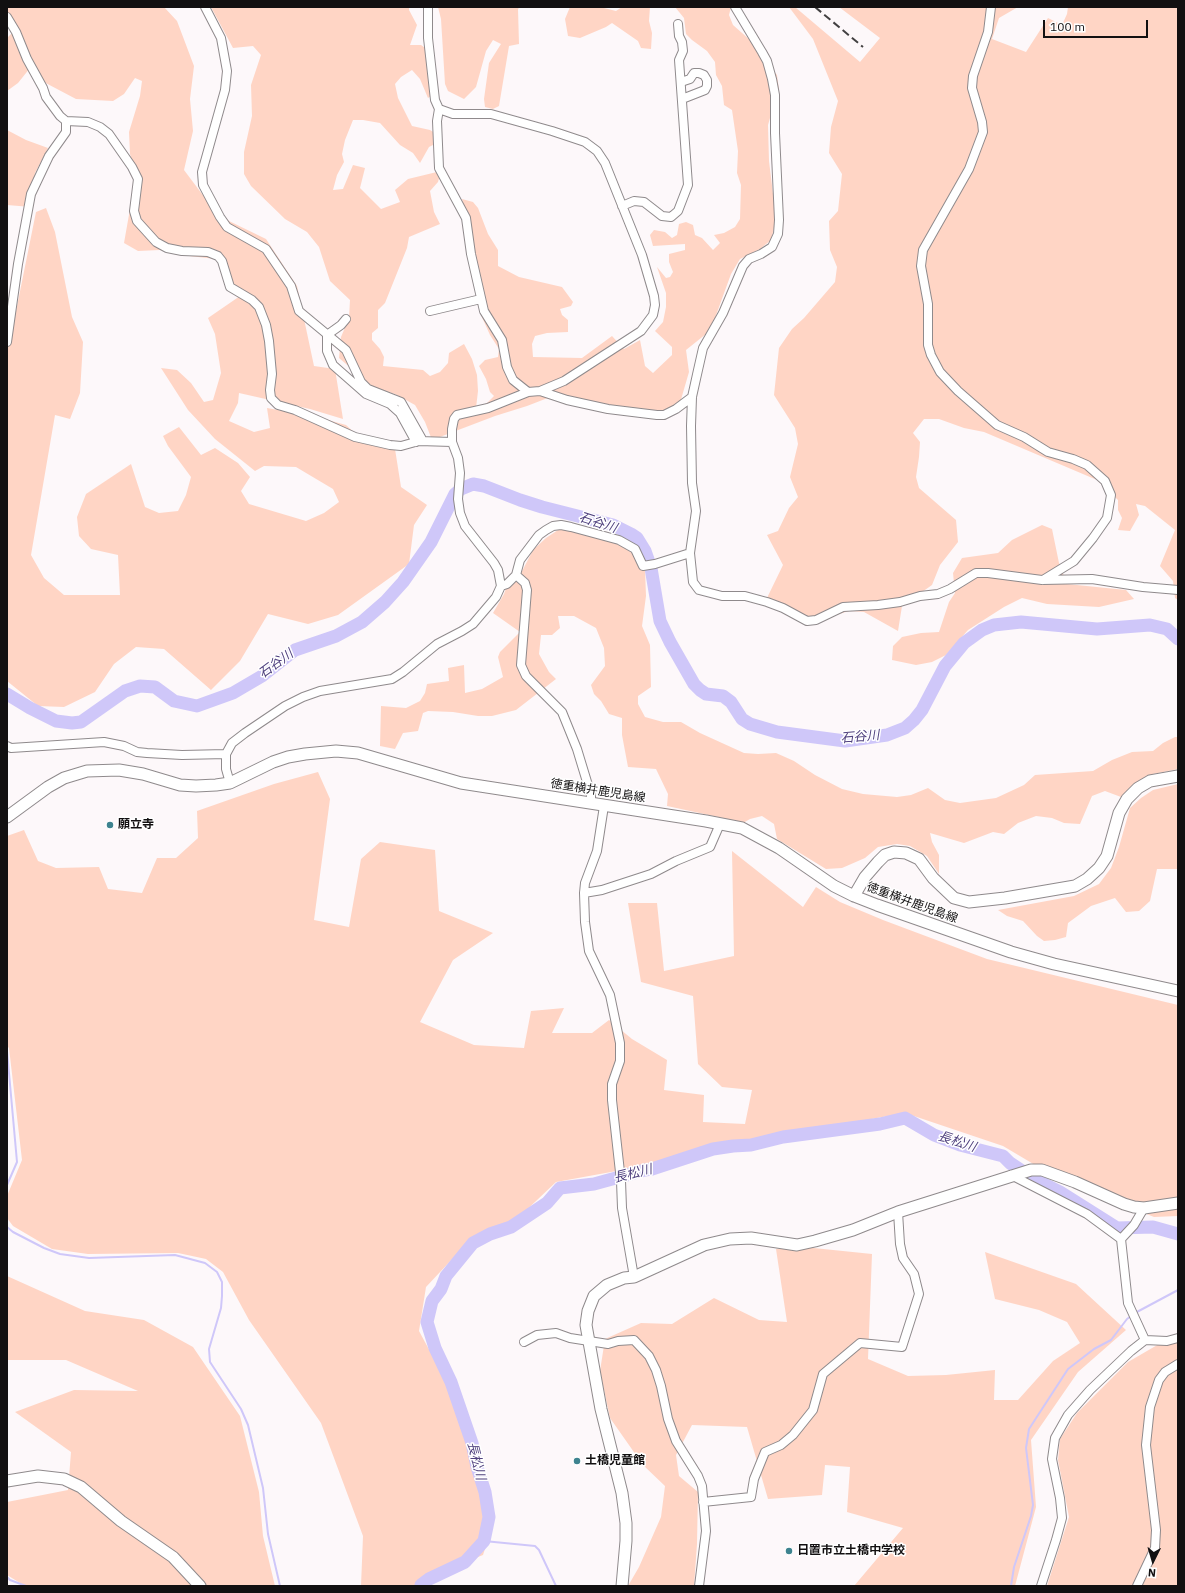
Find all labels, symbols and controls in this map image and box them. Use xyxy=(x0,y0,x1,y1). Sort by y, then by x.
scale bar xyxy=(1045,12,1150,38)
text: 100 m xyxy=(1050,19,1085,34)
water label: 石谷川 xyxy=(577,510,619,536)
water label: 石谷川 xyxy=(256,646,296,682)
water label: 石谷川 xyxy=(840,728,880,746)
street label: 徳重横井鹿児島線 xyxy=(549,776,647,806)
place label: 願立寺 xyxy=(118,818,154,832)
marker: 願立寺 xyxy=(105,820,115,830)
street label: 徳重横井鹿児島線 xyxy=(864,880,960,926)
water label: 長松川 xyxy=(936,1129,978,1155)
water label: 長松川 xyxy=(612,1162,654,1186)
water label: 長松川 xyxy=(464,1440,488,1482)
place label: 土橋児童館 xyxy=(585,1454,645,1468)
marker: 土橋児童館 xyxy=(572,1456,582,1466)
north arrow xyxy=(1133,1541,1173,1581)
place label: 日置市立土橋中学校 xyxy=(797,1544,905,1558)
marker: 日置市立土橋中学校 xyxy=(784,1546,794,1556)
text: N xyxy=(1147,1566,1157,1580)

